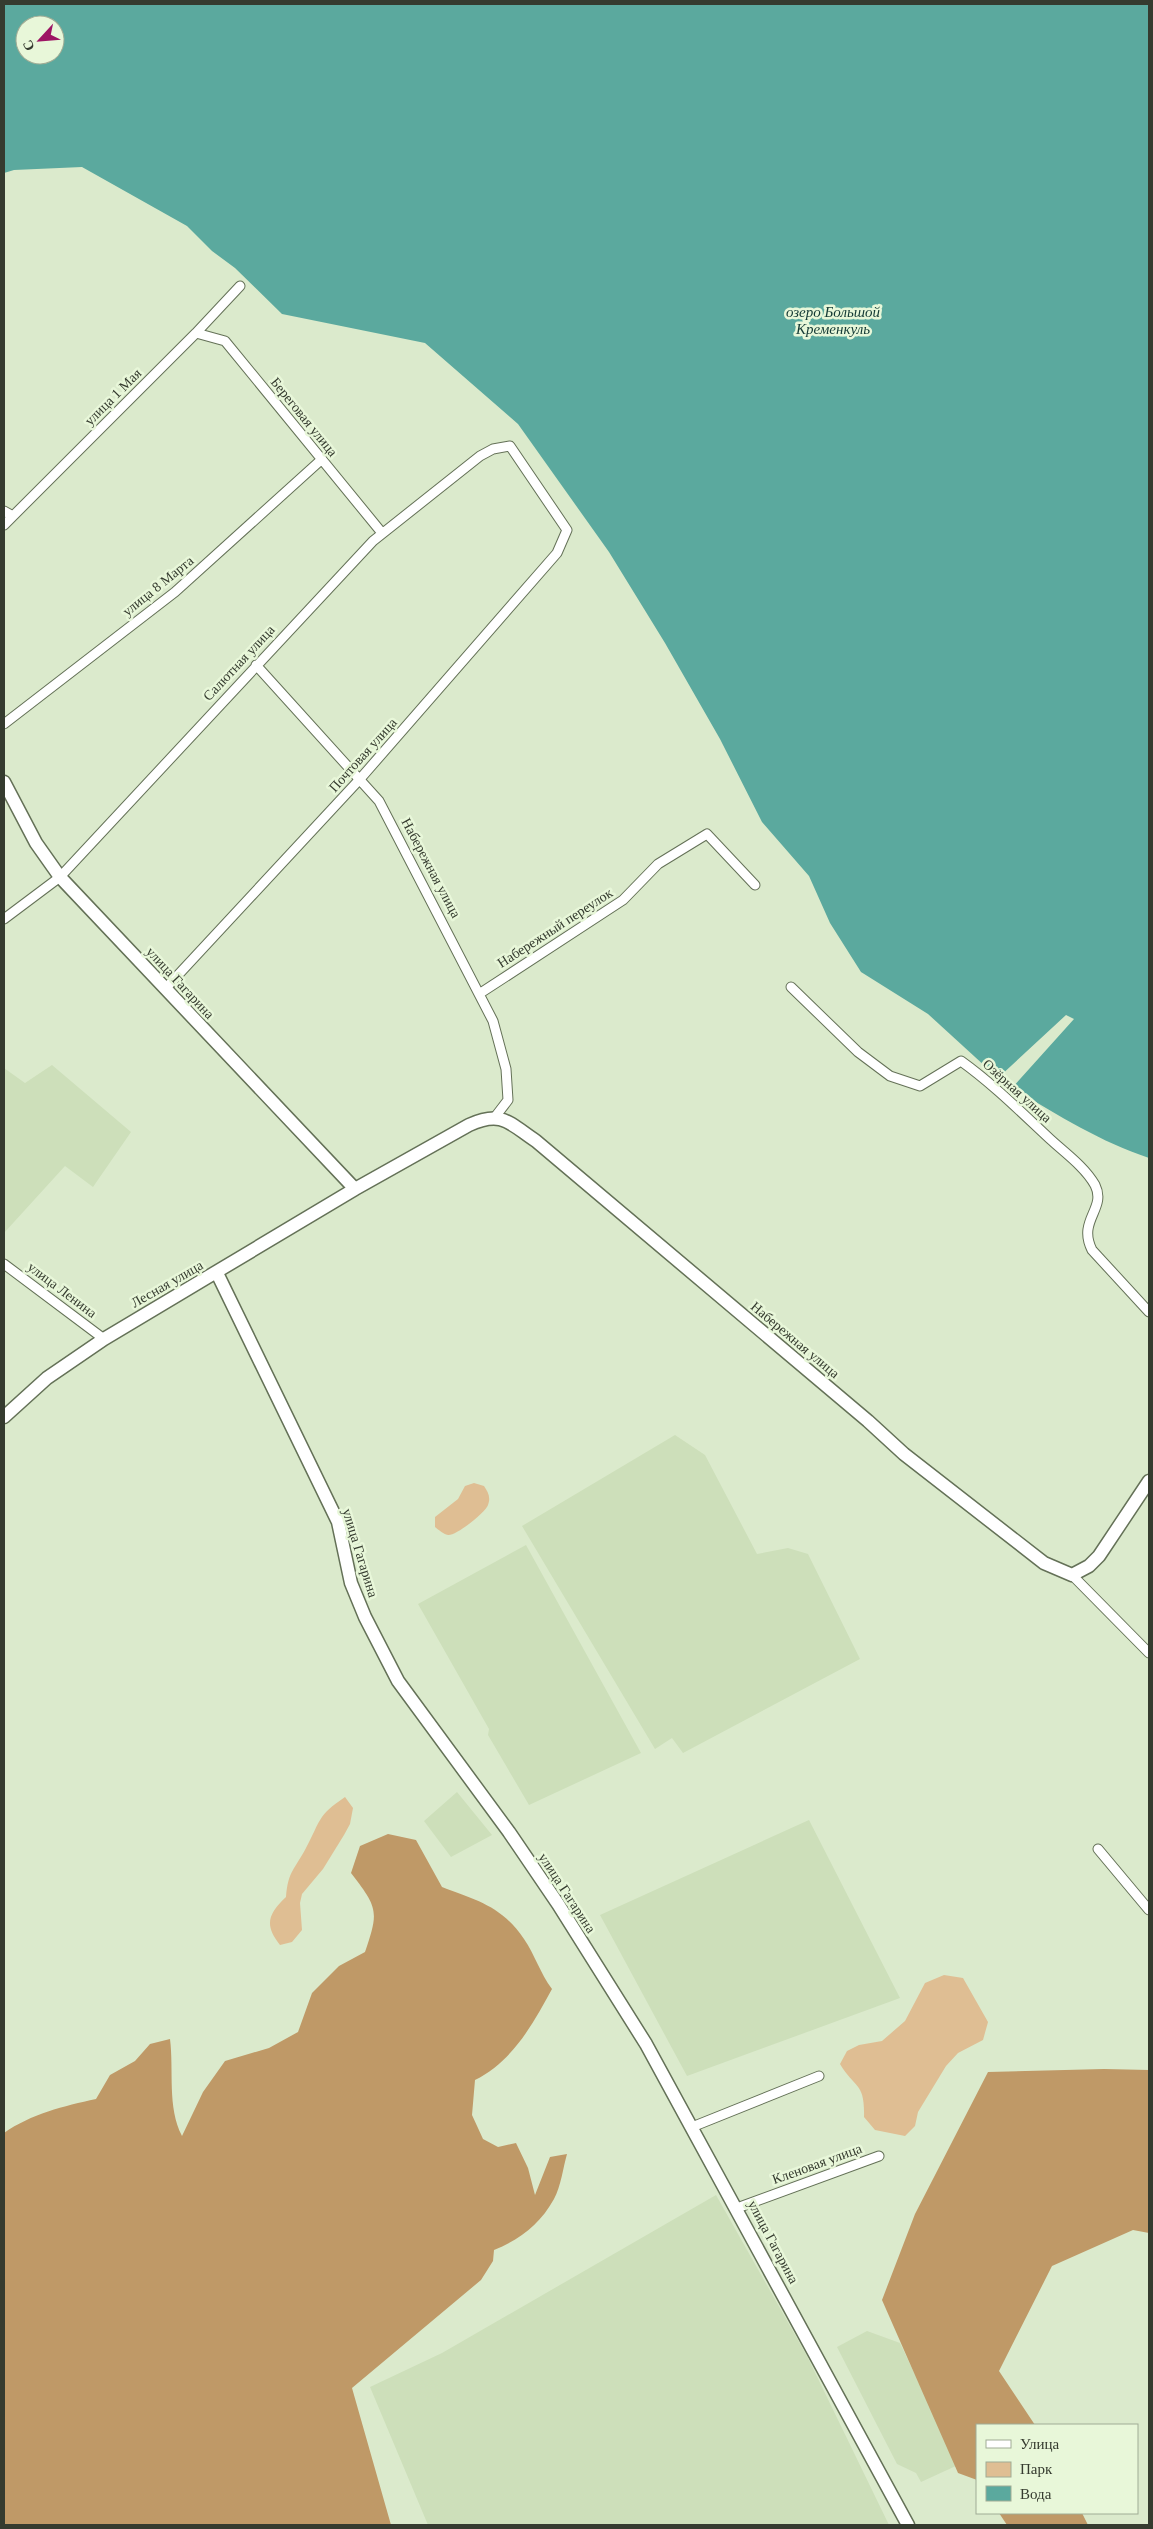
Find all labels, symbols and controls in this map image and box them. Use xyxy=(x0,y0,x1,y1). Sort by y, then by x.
north arrow xyxy=(15,15,65,65)
text: С xyxy=(20,38,38,53)
water label: озеро Большой Кременкуль xyxy=(786,304,881,337)
street label: улица 1 Мая xyxy=(82,365,145,428)
street label: Береговая улица xyxy=(268,375,341,460)
street label: улица 8 Марта xyxy=(120,552,197,619)
street label: Салютная улица xyxy=(200,622,278,704)
street label: Почтовая улица xyxy=(326,715,401,795)
street label: Набережная улица xyxy=(398,816,464,921)
street label: Набережный переулок xyxy=(495,885,615,971)
street label: улица Гагарина xyxy=(143,944,217,1022)
street label: Озёрная улица xyxy=(980,1056,1055,1126)
street label: Лесная улица xyxy=(128,1257,206,1311)
street label: улица Ленина xyxy=(25,1259,100,1321)
street label: Набережная улица xyxy=(748,1299,843,1382)
street label: улица Гагарина xyxy=(339,1507,381,1600)
street label: улица Гагарина xyxy=(536,1850,599,1936)
street label: Кленовая улица xyxy=(770,2141,865,2187)
street label: улица Гагарина xyxy=(745,2198,802,2287)
legend xyxy=(976,2424,1138,2514)
text: Улица xyxy=(1020,2436,1059,2452)
text: Парк xyxy=(1020,2461,1053,2477)
text: Вода xyxy=(1020,2486,1052,2502)

